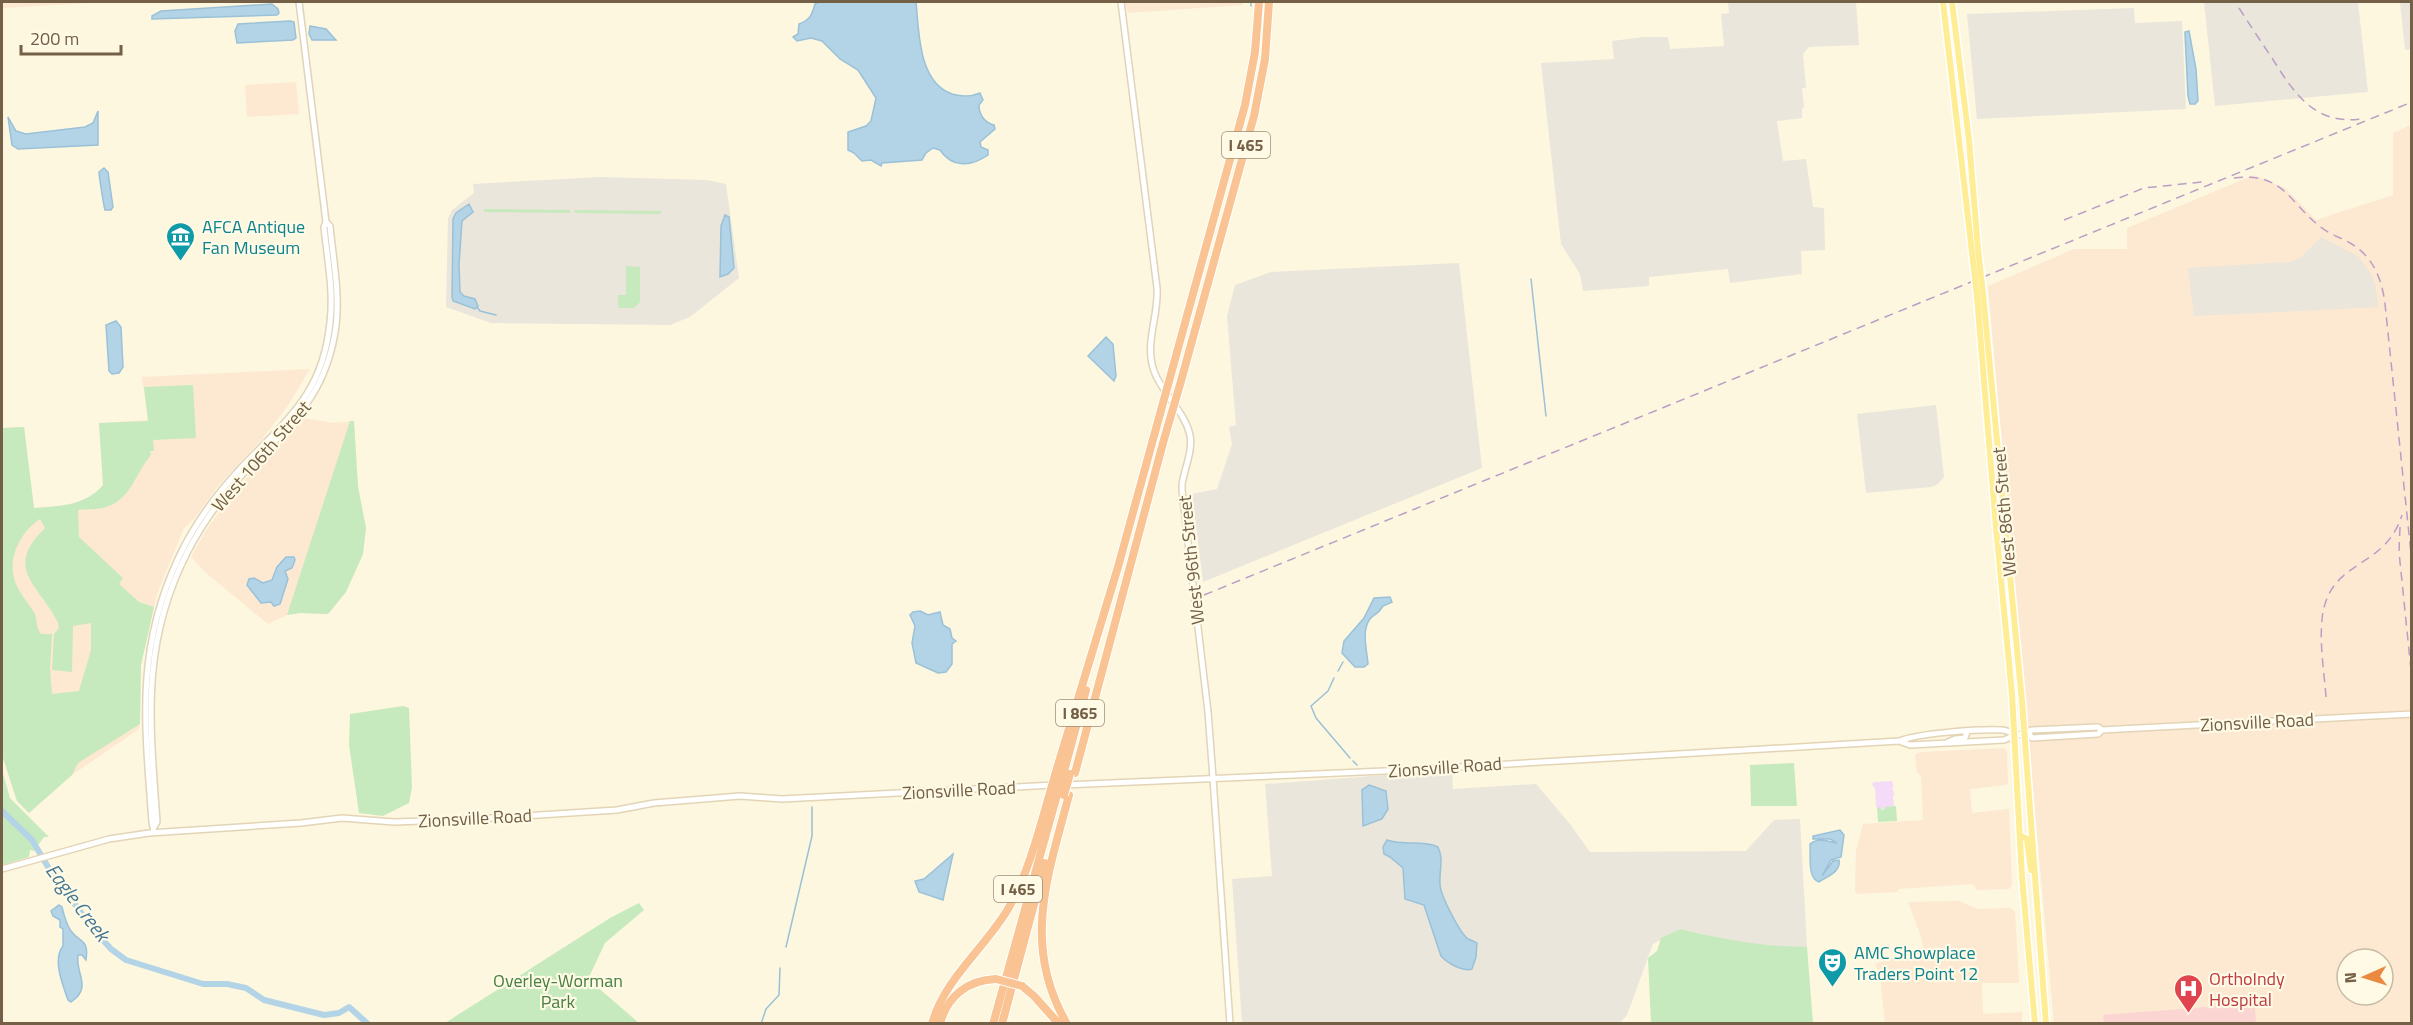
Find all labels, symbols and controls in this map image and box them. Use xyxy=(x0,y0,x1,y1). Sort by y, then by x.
scale bar xyxy=(21,18,122,56)
text: 200 m xyxy=(30,25,79,52)
road number: I 465 xyxy=(1222,132,1270,158)
place label: AFCA Antique Fan Museum xyxy=(202,213,305,261)
museum icon: AFCA Antique Fan Museum xyxy=(165,220,197,262)
street label: West 106th Street xyxy=(205,394,318,518)
street label: West 86th Street xyxy=(1985,445,2023,578)
street label: West 96th Street xyxy=(1171,493,1211,626)
road number: I 865 xyxy=(1056,700,1104,726)
street label: Zionsville Road xyxy=(2199,706,2315,738)
street label: Zionsville Road xyxy=(1387,750,1503,784)
street label: Zionsville Road xyxy=(901,774,1017,806)
street label: Zionsville Road xyxy=(417,802,533,834)
water label: Eagle Creek xyxy=(38,856,119,949)
road number: I 465 xyxy=(994,876,1042,902)
place label: AMC Showplace Traders Point 12 xyxy=(1854,939,1978,987)
theatre icon: AMC Showplace Traders Point 12 xyxy=(1817,946,1849,988)
north arrow xyxy=(2335,947,2395,1007)
place label: OrthoIndy Hospital xyxy=(2209,965,2285,1013)
park label: Overley-Worman Park xyxy=(493,967,623,1015)
hospital icon: OrthoIndy Hospital xyxy=(2172,972,2204,1014)
text: N xyxy=(2338,972,2362,984)

